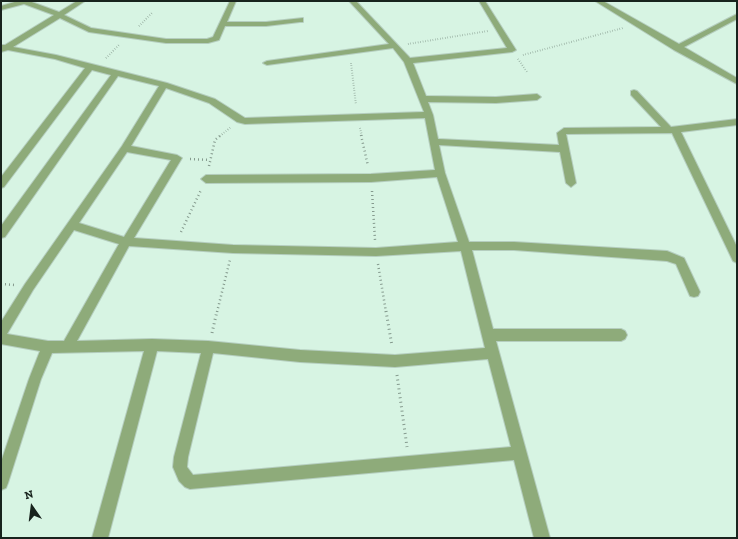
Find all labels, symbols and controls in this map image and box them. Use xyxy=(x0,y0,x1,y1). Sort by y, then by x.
north arrow xyxy=(12,487,52,527)
text: N xyxy=(23,488,35,502)

